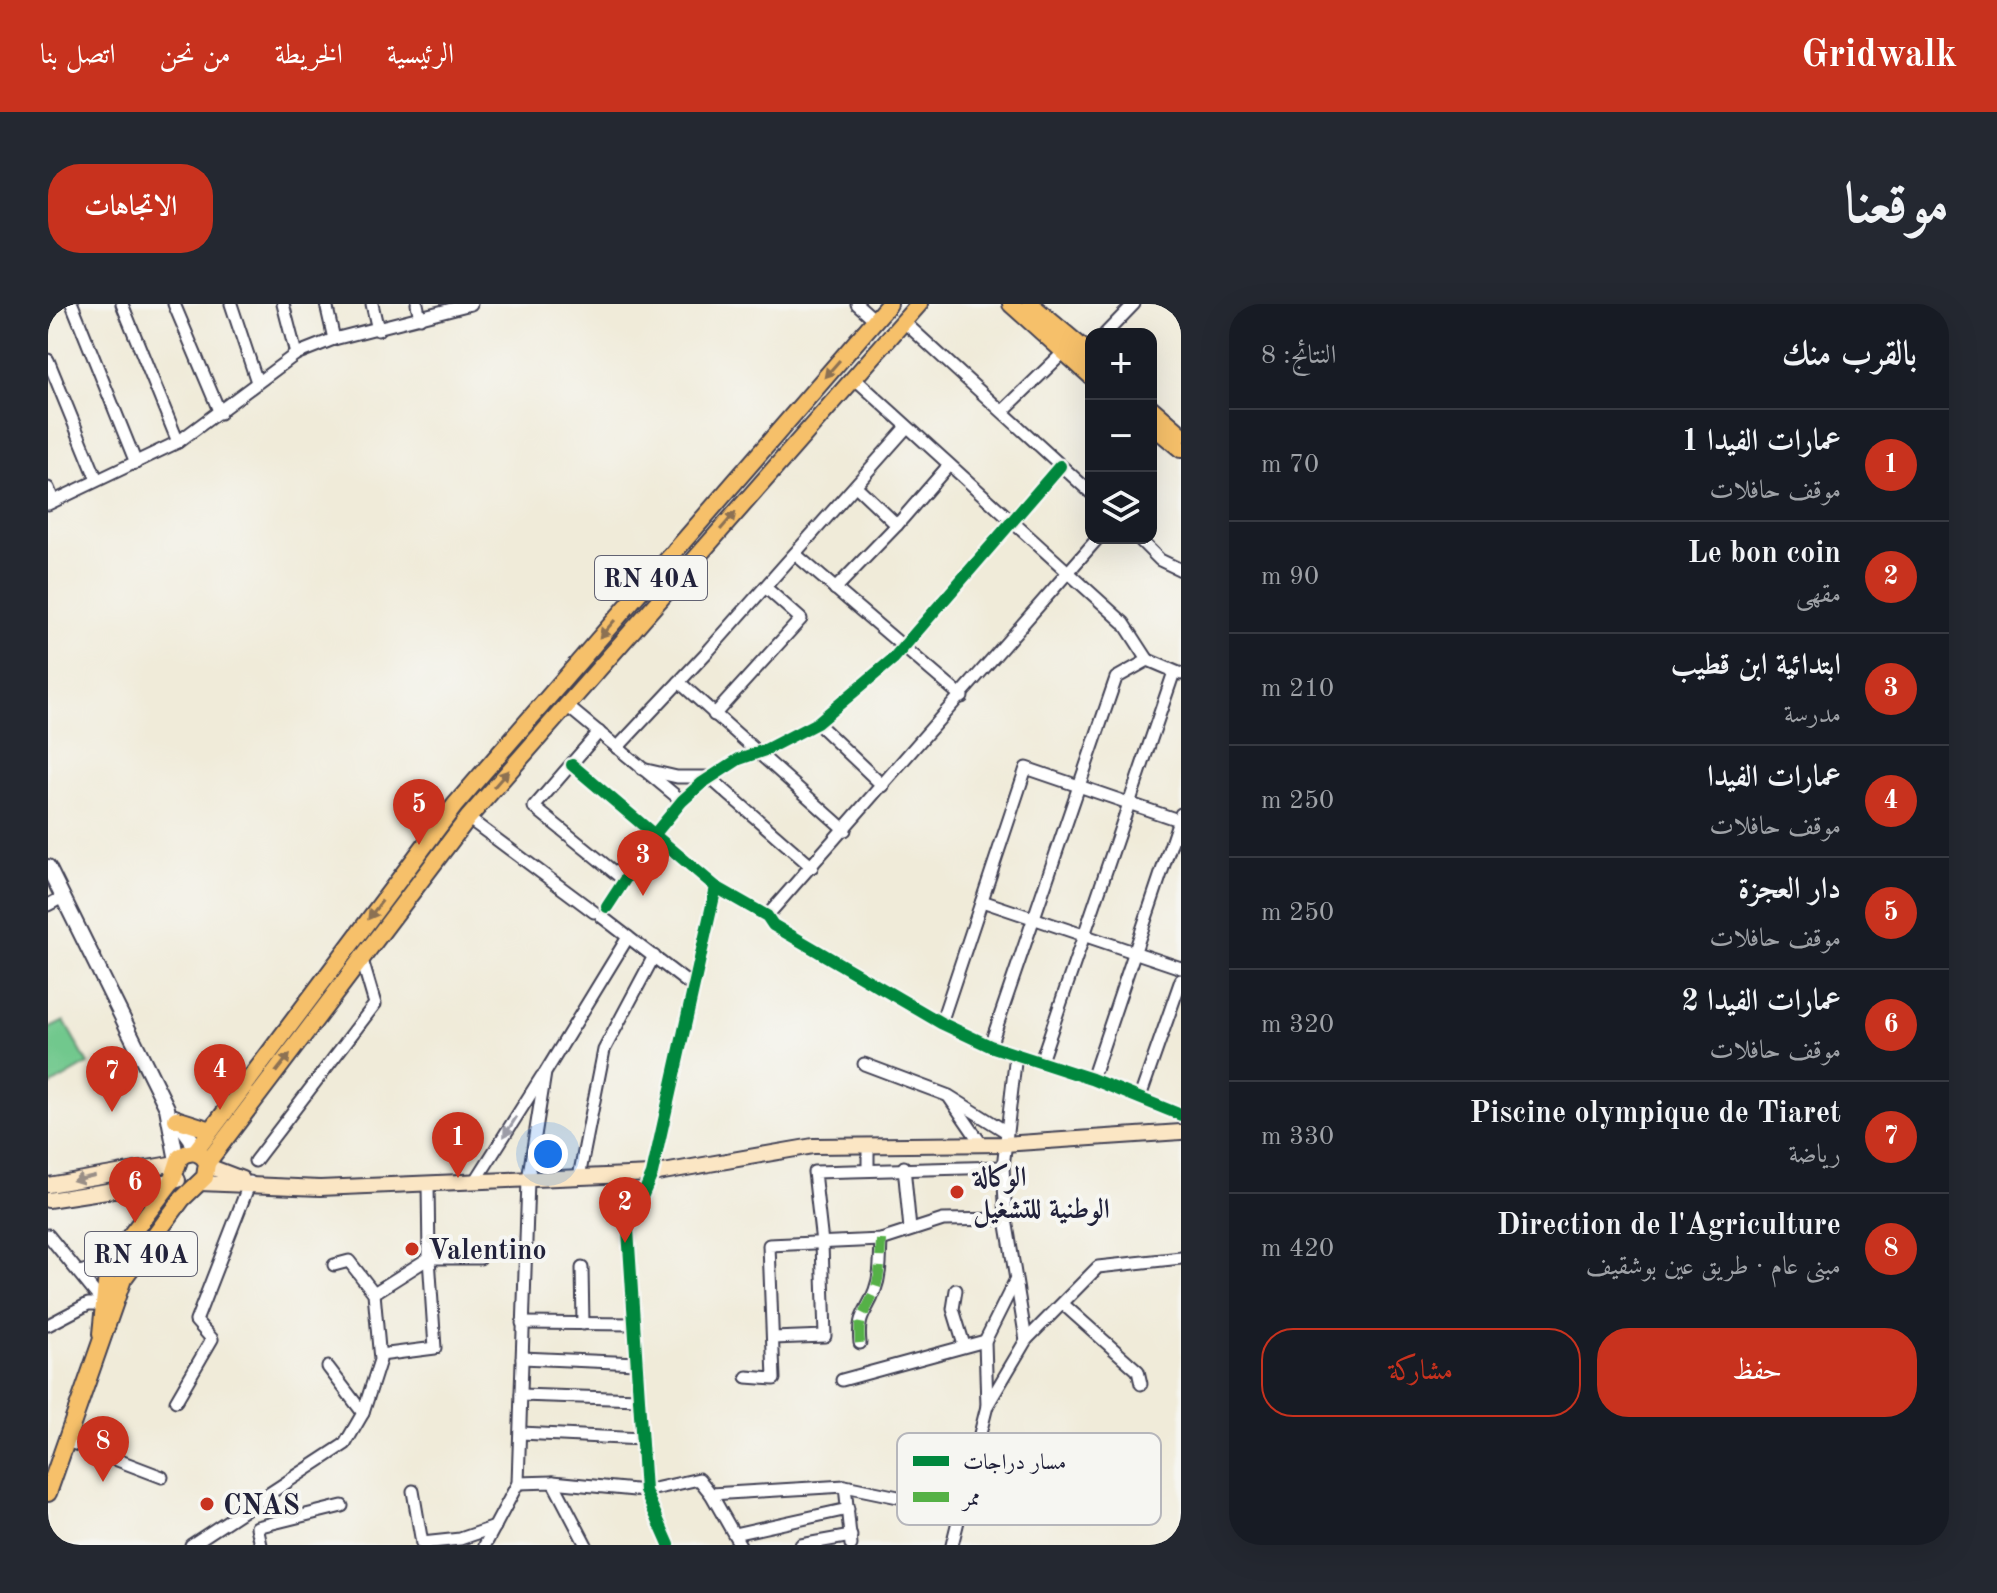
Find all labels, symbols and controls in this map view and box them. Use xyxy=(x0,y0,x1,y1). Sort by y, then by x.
text: Gridwalk xyxy=(1801,37,1957,75)
text: اتصل بنا xyxy=(40,42,116,70)
text: من نحن xyxy=(160,42,231,70)
text: الخريطة xyxy=(275,42,343,70)
text: الرئيسية xyxy=(387,42,454,70)
button: الاتجاهات xyxy=(48,164,213,253)
text: موقعنا xyxy=(1844,179,1949,235)
map controls xyxy=(1085,328,1157,544)
button: + xyxy=(1085,328,1157,400)
text: بالقرب منك xyxy=(1782,338,1917,372)
text: النتائج: 8 xyxy=(1261,343,1336,369)
one-way arrow xyxy=(824,359,842,379)
button: − xyxy=(1085,400,1157,472)
text: عمارات الفيدا 1 xyxy=(1681,427,1841,457)
text: 70 m xyxy=(1261,452,1319,478)
text: 1 xyxy=(1883,452,1899,478)
button: layers xyxy=(1085,472,1157,544)
text: موقف حافلات xyxy=(1709,478,1841,504)
one-way arrow xyxy=(719,511,736,531)
text: Le bon coin xyxy=(1688,539,1841,569)
road number: RN 40A xyxy=(595,556,707,600)
text: 90 m xyxy=(1261,564,1319,590)
text: 2 xyxy=(1883,564,1899,590)
text: مقهى xyxy=(1796,582,1841,608)
one-way arrow xyxy=(599,618,616,638)
text: ابتدائية ابن قطيب xyxy=(1671,651,1841,681)
text: 210 m xyxy=(1261,676,1334,702)
text: 3 xyxy=(1883,676,1899,702)
text: مدرسة xyxy=(1784,702,1841,728)
text: عمارات الفيدا xyxy=(1707,763,1841,793)
one-way arrow xyxy=(492,769,509,789)
pin: 5 xyxy=(393,779,445,845)
text: 250 m xyxy=(1261,788,1334,814)
text: 4 xyxy=(1883,788,1899,814)
text: موقف حافلات xyxy=(1709,814,1841,840)
pin: 3 xyxy=(617,830,669,896)
text: دار العجزة xyxy=(1738,875,1841,905)
one-way arrow xyxy=(368,900,384,920)
text: 250 m xyxy=(1261,900,1334,926)
text: 5 xyxy=(1883,900,1899,926)
text: موقف حافلات xyxy=(1709,926,1841,952)
text: عمارات الفيدا 2 xyxy=(1681,987,1841,1017)
text: 320 m xyxy=(1261,1012,1334,1038)
text: 6 xyxy=(1883,1012,1899,1038)
text: موقف حافلات xyxy=(1709,1038,1841,1064)
pin: 4 xyxy=(194,1044,246,1110)
pin: 7 xyxy=(86,1046,138,1112)
one-way arrow xyxy=(274,1053,290,1073)
text: Piscine olympique de Tiaret xyxy=(1470,1099,1841,1129)
pin: 1 xyxy=(432,1112,484,1178)
one-way arrow xyxy=(503,1116,518,1139)
text: 330 m xyxy=(1261,1124,1334,1150)
text: 7 xyxy=(1883,1124,1899,1150)
your location xyxy=(528,1134,568,1174)
text: رياضة xyxy=(1789,1142,1841,1168)
pin: 6 xyxy=(109,1157,161,1223)
place label: الوكالة الوطنية للتشغيل xyxy=(971,1163,1110,1228)
one-way arrow xyxy=(72,1172,97,1185)
pin: 2 xyxy=(599,1177,651,1243)
marker: الوكالة الوطنية للتشغيل xyxy=(948,1183,966,1201)
text: Direction de l'Agriculture xyxy=(1497,1211,1841,1241)
road number: RN 40A xyxy=(85,1232,197,1276)
text: 420 m xyxy=(1261,1236,1334,1262)
text: 8 xyxy=(1883,1236,1899,1262)
place label: Valentino xyxy=(428,1238,547,1266)
marker: Valentino xyxy=(403,1240,421,1258)
text: مبنى عام · طريق عين بوشقيف xyxy=(1586,1254,1841,1280)
button: مشاركة xyxy=(1261,1328,1581,1417)
button: حفظ xyxy=(1597,1328,1917,1417)
pin: 8 xyxy=(77,1416,129,1482)
legend xyxy=(897,1433,1161,1525)
text: مسار دراجات xyxy=(963,1452,1066,1475)
text: ممر xyxy=(961,1488,981,1512)
place label: CNAS xyxy=(223,1493,300,1521)
marker: CNAS xyxy=(198,1495,216,1513)

